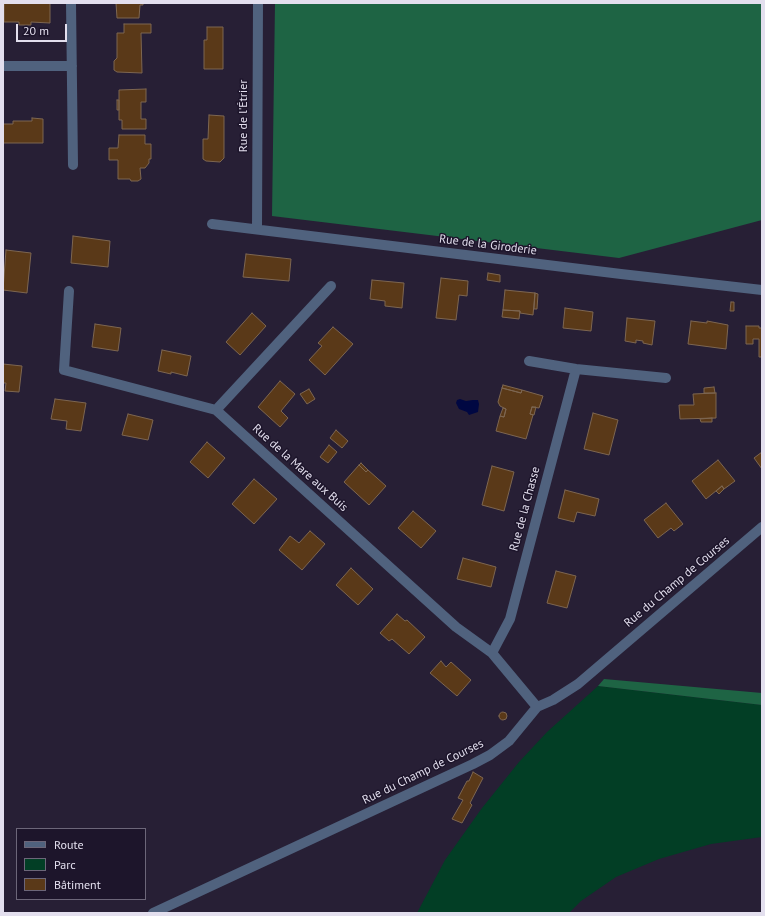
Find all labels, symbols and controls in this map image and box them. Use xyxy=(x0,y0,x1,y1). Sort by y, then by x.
scale bar xyxy=(18,16,69,42)
text: 20 m xyxy=(23,23,49,38)
street label: Rue de l'Étrier xyxy=(237,80,251,152)
street label: Rue de la Giroderie xyxy=(438,232,538,258)
street label: Rue de la Mare aux Buis xyxy=(249,421,351,515)
street label: Rue de la Chasse xyxy=(507,465,543,553)
street label: Rue du Champ de Courses xyxy=(621,534,733,630)
street label: Rue du Champ de Courses xyxy=(360,736,486,808)
legend xyxy=(16,828,146,900)
text: Route xyxy=(54,837,84,852)
text: Parc xyxy=(54,857,76,872)
text: Bâtiment xyxy=(54,877,101,892)

